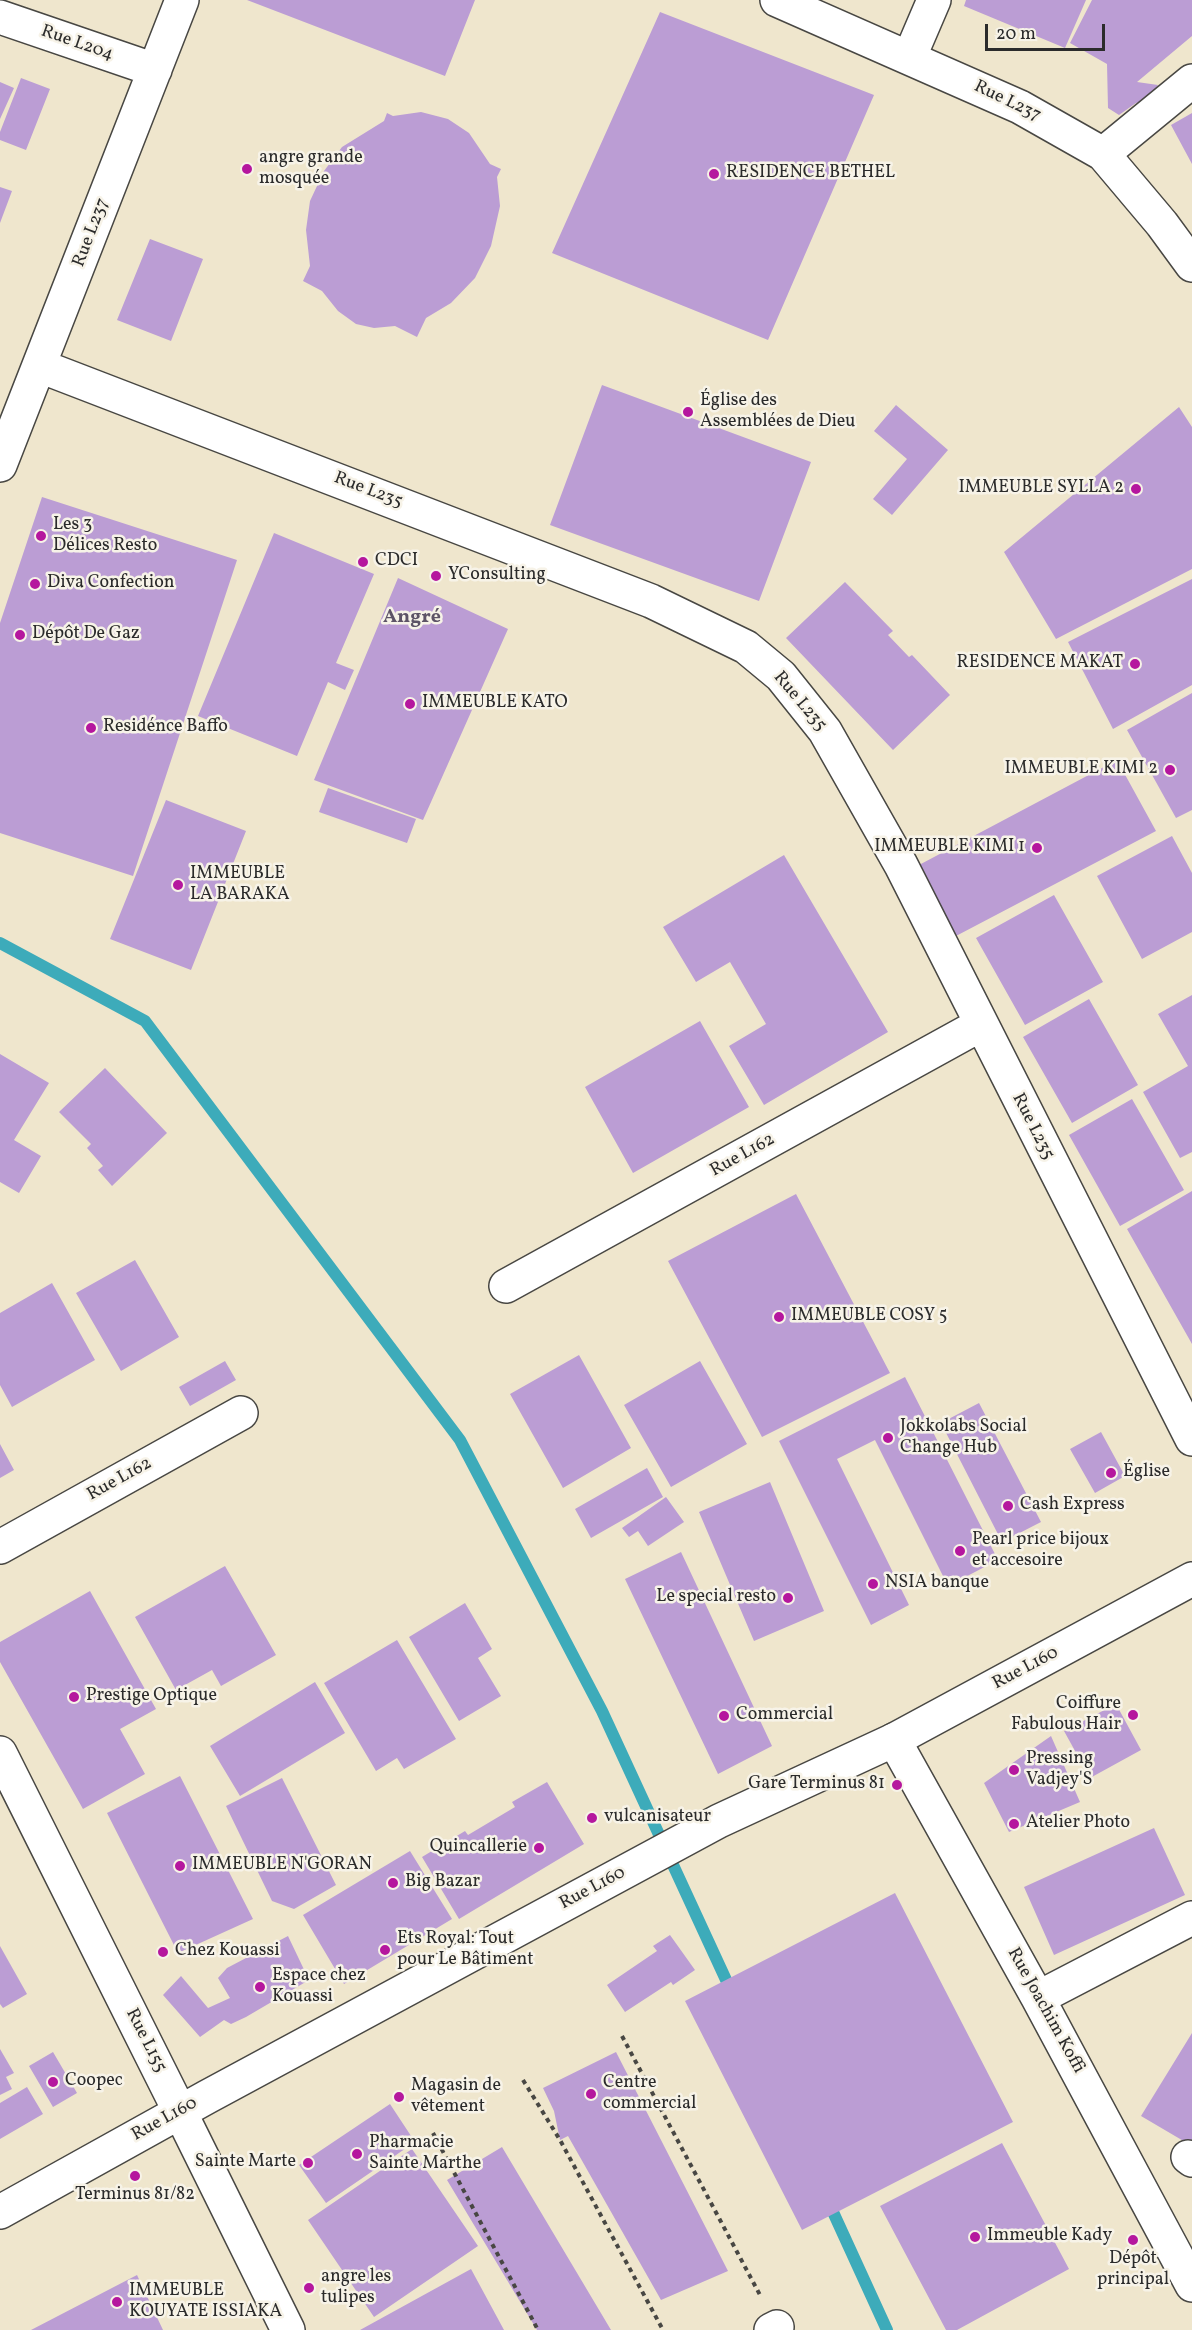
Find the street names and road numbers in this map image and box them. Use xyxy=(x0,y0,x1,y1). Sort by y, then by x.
street label: Rue L204 xyxy=(38,22,116,66)
street label: Rue L237 xyxy=(970,77,1044,127)
street label: Rue L237 xyxy=(69,196,115,270)
street label: Rue L235 xyxy=(331,468,405,514)
street label: Rue L235 xyxy=(768,668,830,736)
street label: Rue L235 xyxy=(1006,1090,1058,1164)
street label: Rue L162 xyxy=(707,1129,779,1183)
street label: Rue L162 xyxy=(84,1453,156,1507)
street label: Rue L160 xyxy=(989,1643,1063,1695)
street label: Rue L160 xyxy=(556,1863,630,1915)
street label: Rue Joachim Koffi xyxy=(1001,1944,1089,2078)
street label: Rue L155 xyxy=(120,2005,170,2077)
street label: Rue L160 xyxy=(128,2093,202,2147)

